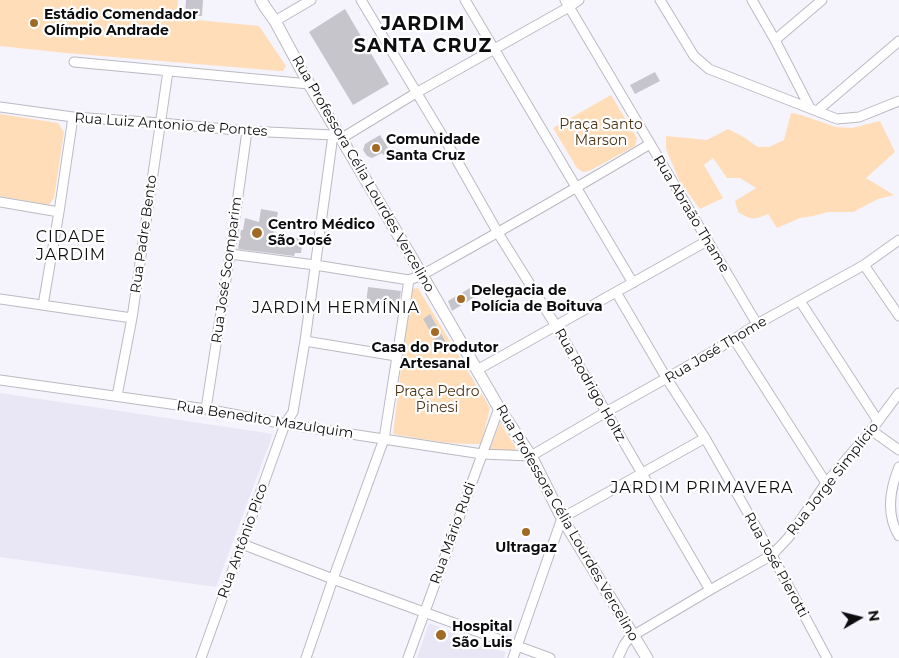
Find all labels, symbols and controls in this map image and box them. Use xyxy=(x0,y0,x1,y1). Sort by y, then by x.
place label: Estádio Comendador Olímpio Andrade xyxy=(44,7,198,40)
district label: JARDIM SANTA CRUZ xyxy=(353,13,493,57)
marker: Estádio Comendador Olímpio Andrade xyxy=(28,17,40,29)
street label: Rua Professora Célia Lourdes Vercelino xyxy=(288,53,438,295)
street label: Rua Luiz Antonio de Pontes xyxy=(74,110,268,140)
park label: Praça Santo Marson xyxy=(559,117,643,150)
place label: Comunidade Santa Cruz xyxy=(386,132,480,164)
marker: Comunidade Santa Cruz xyxy=(370,142,382,154)
street label: Rua Abraão Thame xyxy=(649,152,733,276)
street label: Rua Padre Bento xyxy=(127,174,161,294)
street label: Rua José Scomparim xyxy=(208,196,246,344)
place label: Centro Médico São José xyxy=(268,217,375,250)
marker: Centro Médico São José xyxy=(250,226,264,240)
district label: CIDADE JARDIM xyxy=(35,227,107,265)
place label: Delegacia de Polícia de Boituva xyxy=(471,283,603,316)
marker: Delegacia de Polícia de Boituva xyxy=(455,293,467,305)
district label: JARDIM HERMÍNIA xyxy=(250,298,422,318)
street label: Rua José Thome xyxy=(662,313,770,387)
street label: Rua Rodrigo Holtz xyxy=(551,325,629,445)
marker: Casa do Produtor Artesanal xyxy=(429,326,441,338)
place label: Casa do Produtor Artesanal xyxy=(371,340,499,372)
park label: Praça Pedro Pinesi xyxy=(395,384,479,417)
street label: Rua Benedito Mazulquim xyxy=(175,398,355,442)
street label: Rua Professora Célia Lourdes Vercelino xyxy=(492,402,642,644)
street label: Rua Jorge Simplício xyxy=(784,419,882,539)
district label: JARDIM PRIMAVERA xyxy=(609,478,795,498)
street label: Rua Mário Rudi xyxy=(427,480,479,586)
street label: Rua Antônio Pico xyxy=(214,481,272,601)
street label: Rua José Pierotti xyxy=(740,509,812,621)
marker: Ultragaz xyxy=(520,526,532,538)
place label: Ultragaz xyxy=(495,540,557,556)
north arrow xyxy=(834,593,884,643)
text: N xyxy=(864,609,884,623)
place label: Hospital São Luis xyxy=(452,619,512,652)
marker: Hospital São Luis xyxy=(434,628,448,642)

